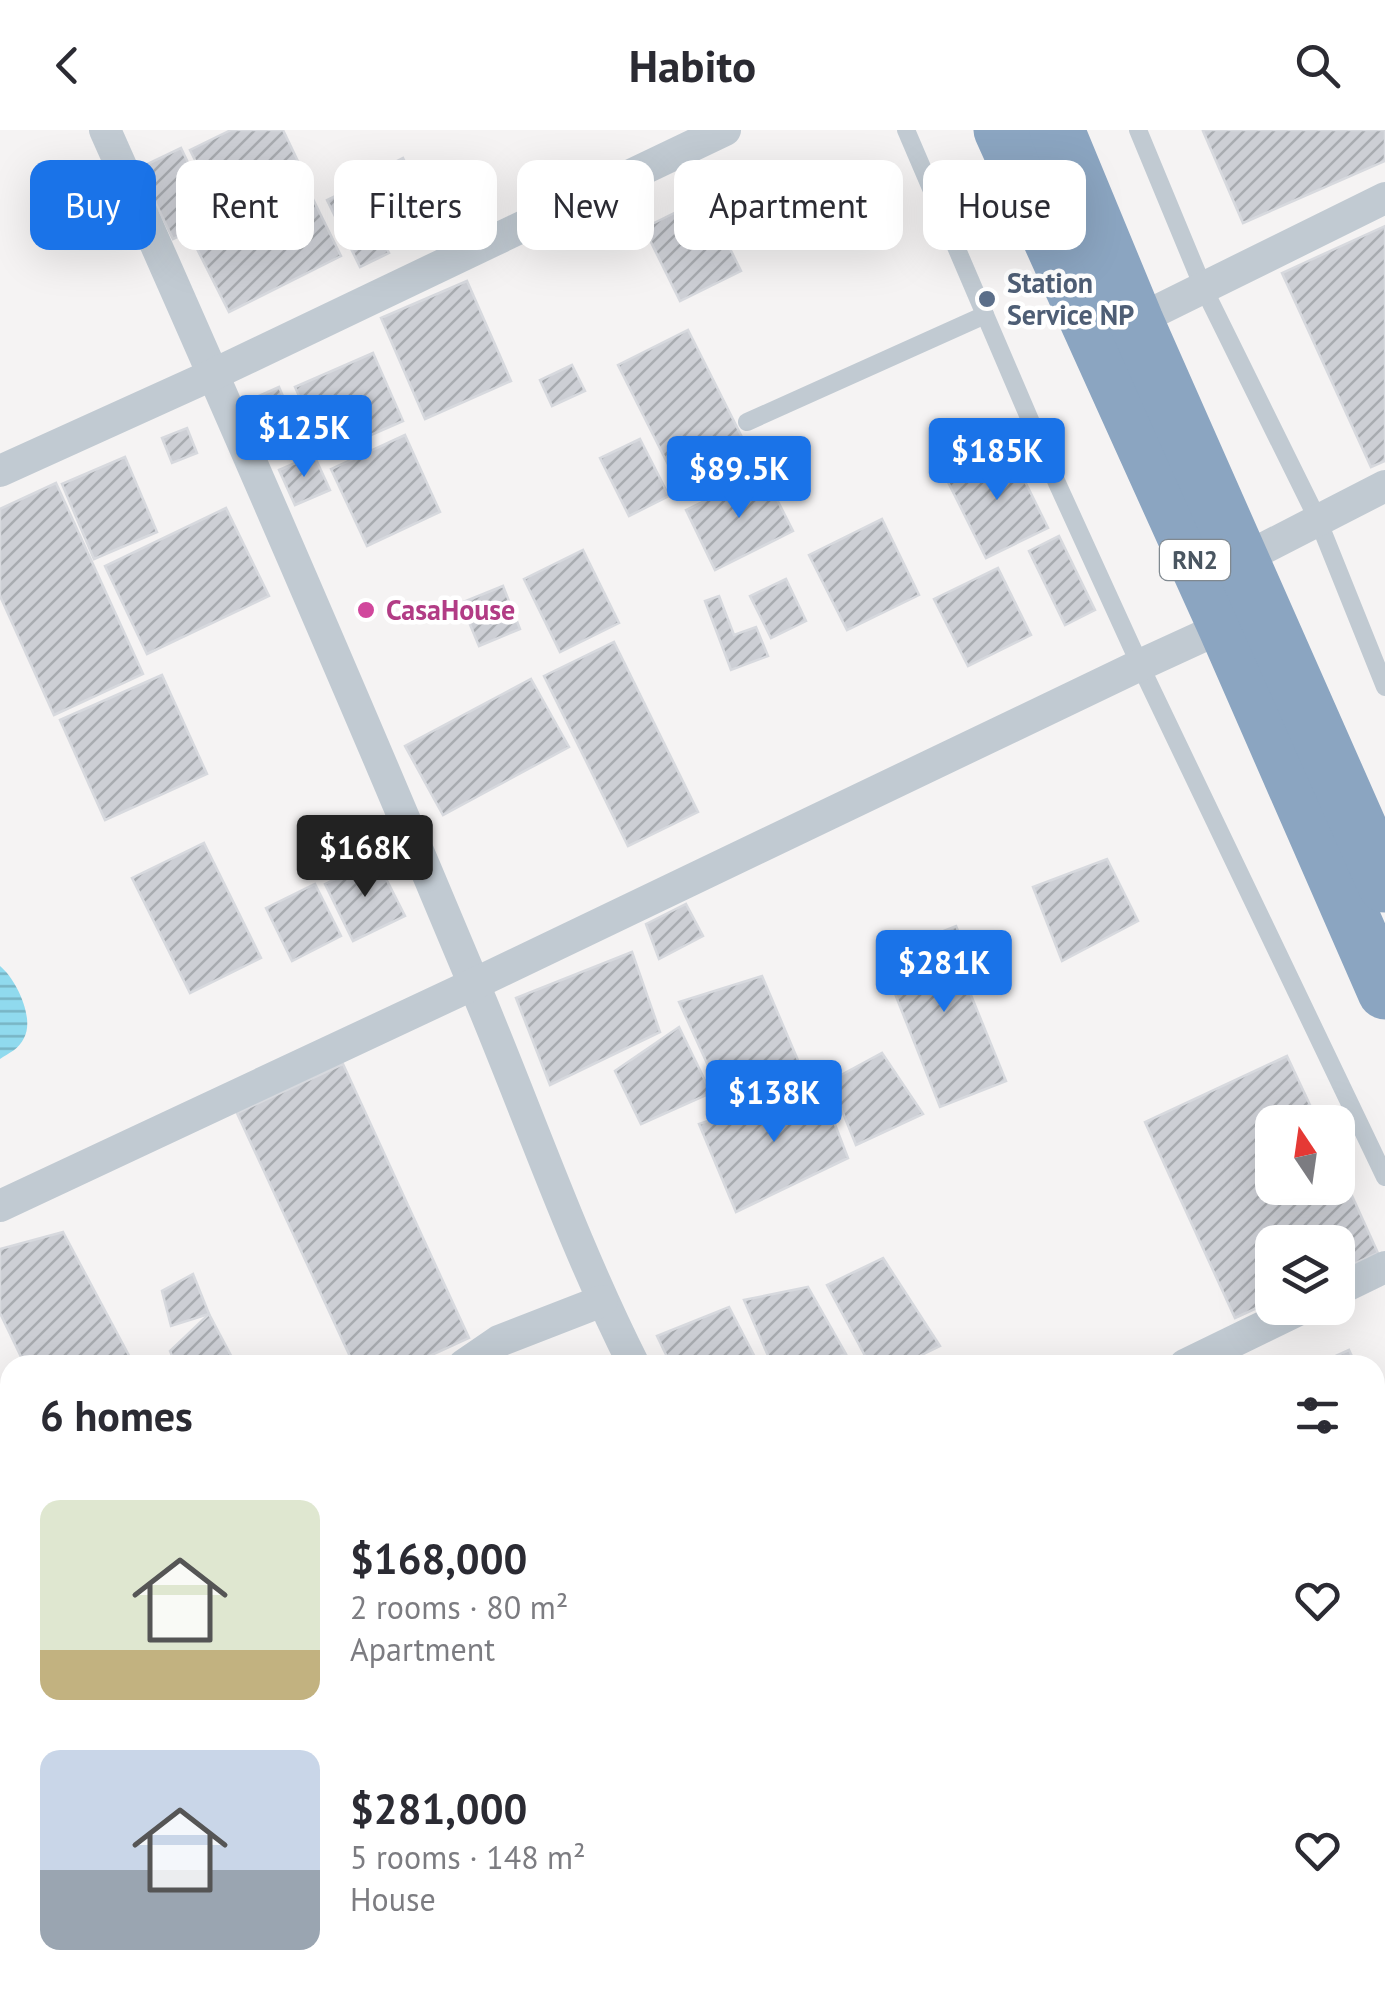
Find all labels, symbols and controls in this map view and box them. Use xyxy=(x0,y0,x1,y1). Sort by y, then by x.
text: Habito xyxy=(629,36,756,94)
icon: back xyxy=(40,38,95,93)
icon: search xyxy=(1290,38,1345,93)
chip: Buy xyxy=(30,160,156,250)
chip: Rent xyxy=(176,160,314,250)
chip: Filters xyxy=(334,160,497,250)
chip: New xyxy=(517,160,654,250)
chip: Apartment xyxy=(674,160,903,250)
chip: House xyxy=(923,160,1086,250)
place label: Station Service NP xyxy=(1007,264,1134,333)
marker: Station Service NP xyxy=(976,288,998,310)
pin: $125K xyxy=(234,395,374,480)
text: $125K xyxy=(258,406,350,448)
pin: $185K xyxy=(927,418,1067,503)
text: $185K xyxy=(951,429,1043,471)
pin: $89.5K xyxy=(658,436,820,521)
text: $89.5K xyxy=(689,447,789,489)
road number: RN2 xyxy=(1160,540,1230,580)
place label: CasaHouse xyxy=(386,591,515,628)
marker: CasaHouse xyxy=(355,599,377,621)
pin: $168K xyxy=(295,815,435,900)
text: $168K xyxy=(319,826,411,868)
pin: $281K xyxy=(874,930,1014,1015)
text: $281K xyxy=(898,941,990,983)
pin: $138K xyxy=(704,1060,844,1145)
text: $138K xyxy=(728,1071,820,1113)
north arrow xyxy=(1255,1105,1355,1205)
map controls xyxy=(1255,1105,1355,1325)
button: layers xyxy=(1255,1225,1355,1325)
text: 6 homes xyxy=(40,1388,193,1443)
icon: filters xyxy=(1290,1388,1345,1443)
text: $168,000 xyxy=(350,1531,527,1586)
icon: home xyxy=(120,1540,240,1660)
icon: heart xyxy=(1290,1573,1345,1628)
text: 2 rooms · 80 m² xyxy=(350,1586,568,1628)
text: Apartment xyxy=(350,1628,495,1670)
text: $281,000 xyxy=(350,1781,527,1836)
icon: home xyxy=(120,1790,240,1910)
icon: heart xyxy=(1290,1823,1345,1878)
text: 5 rooms · 148 m² xyxy=(350,1836,586,1878)
text: House xyxy=(350,1878,436,1920)

